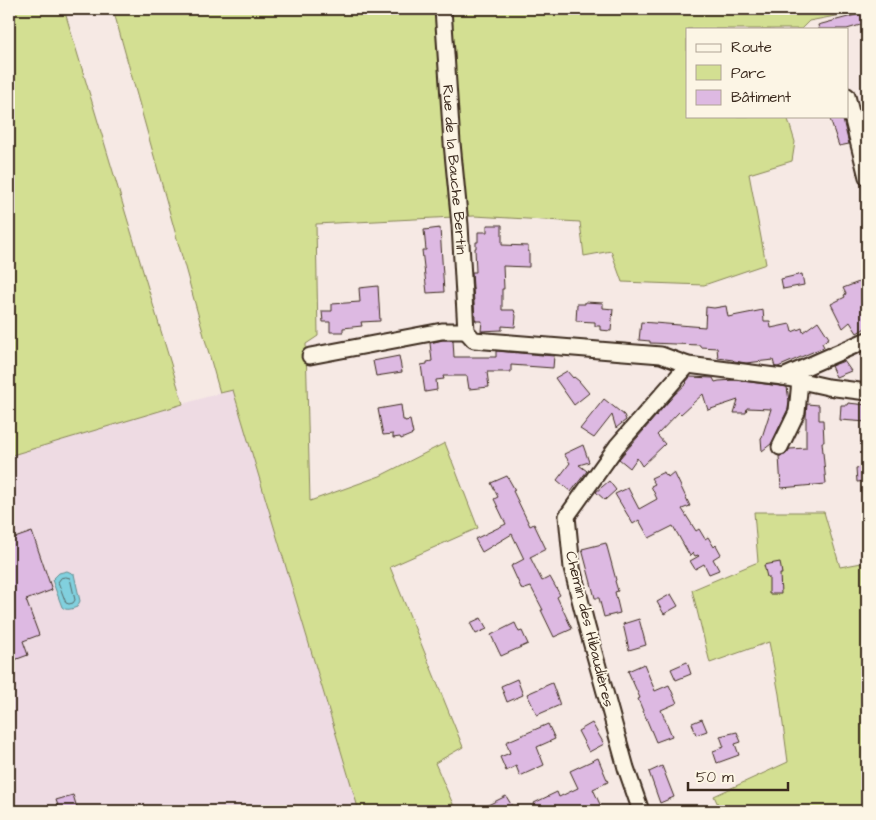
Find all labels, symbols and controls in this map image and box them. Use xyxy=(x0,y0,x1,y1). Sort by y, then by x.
legend xyxy=(686,28,848,118)
text: Route xyxy=(731,37,772,58)
text: Parc xyxy=(731,63,766,84)
street label: Rue de la Bauche Bertin xyxy=(437,84,472,256)
text: Bâtiment xyxy=(731,87,791,108)
street label: Chemin des Hibaudières xyxy=(560,549,619,710)
scale bar xyxy=(688,760,788,792)
text: 50 m xyxy=(696,767,734,788)

